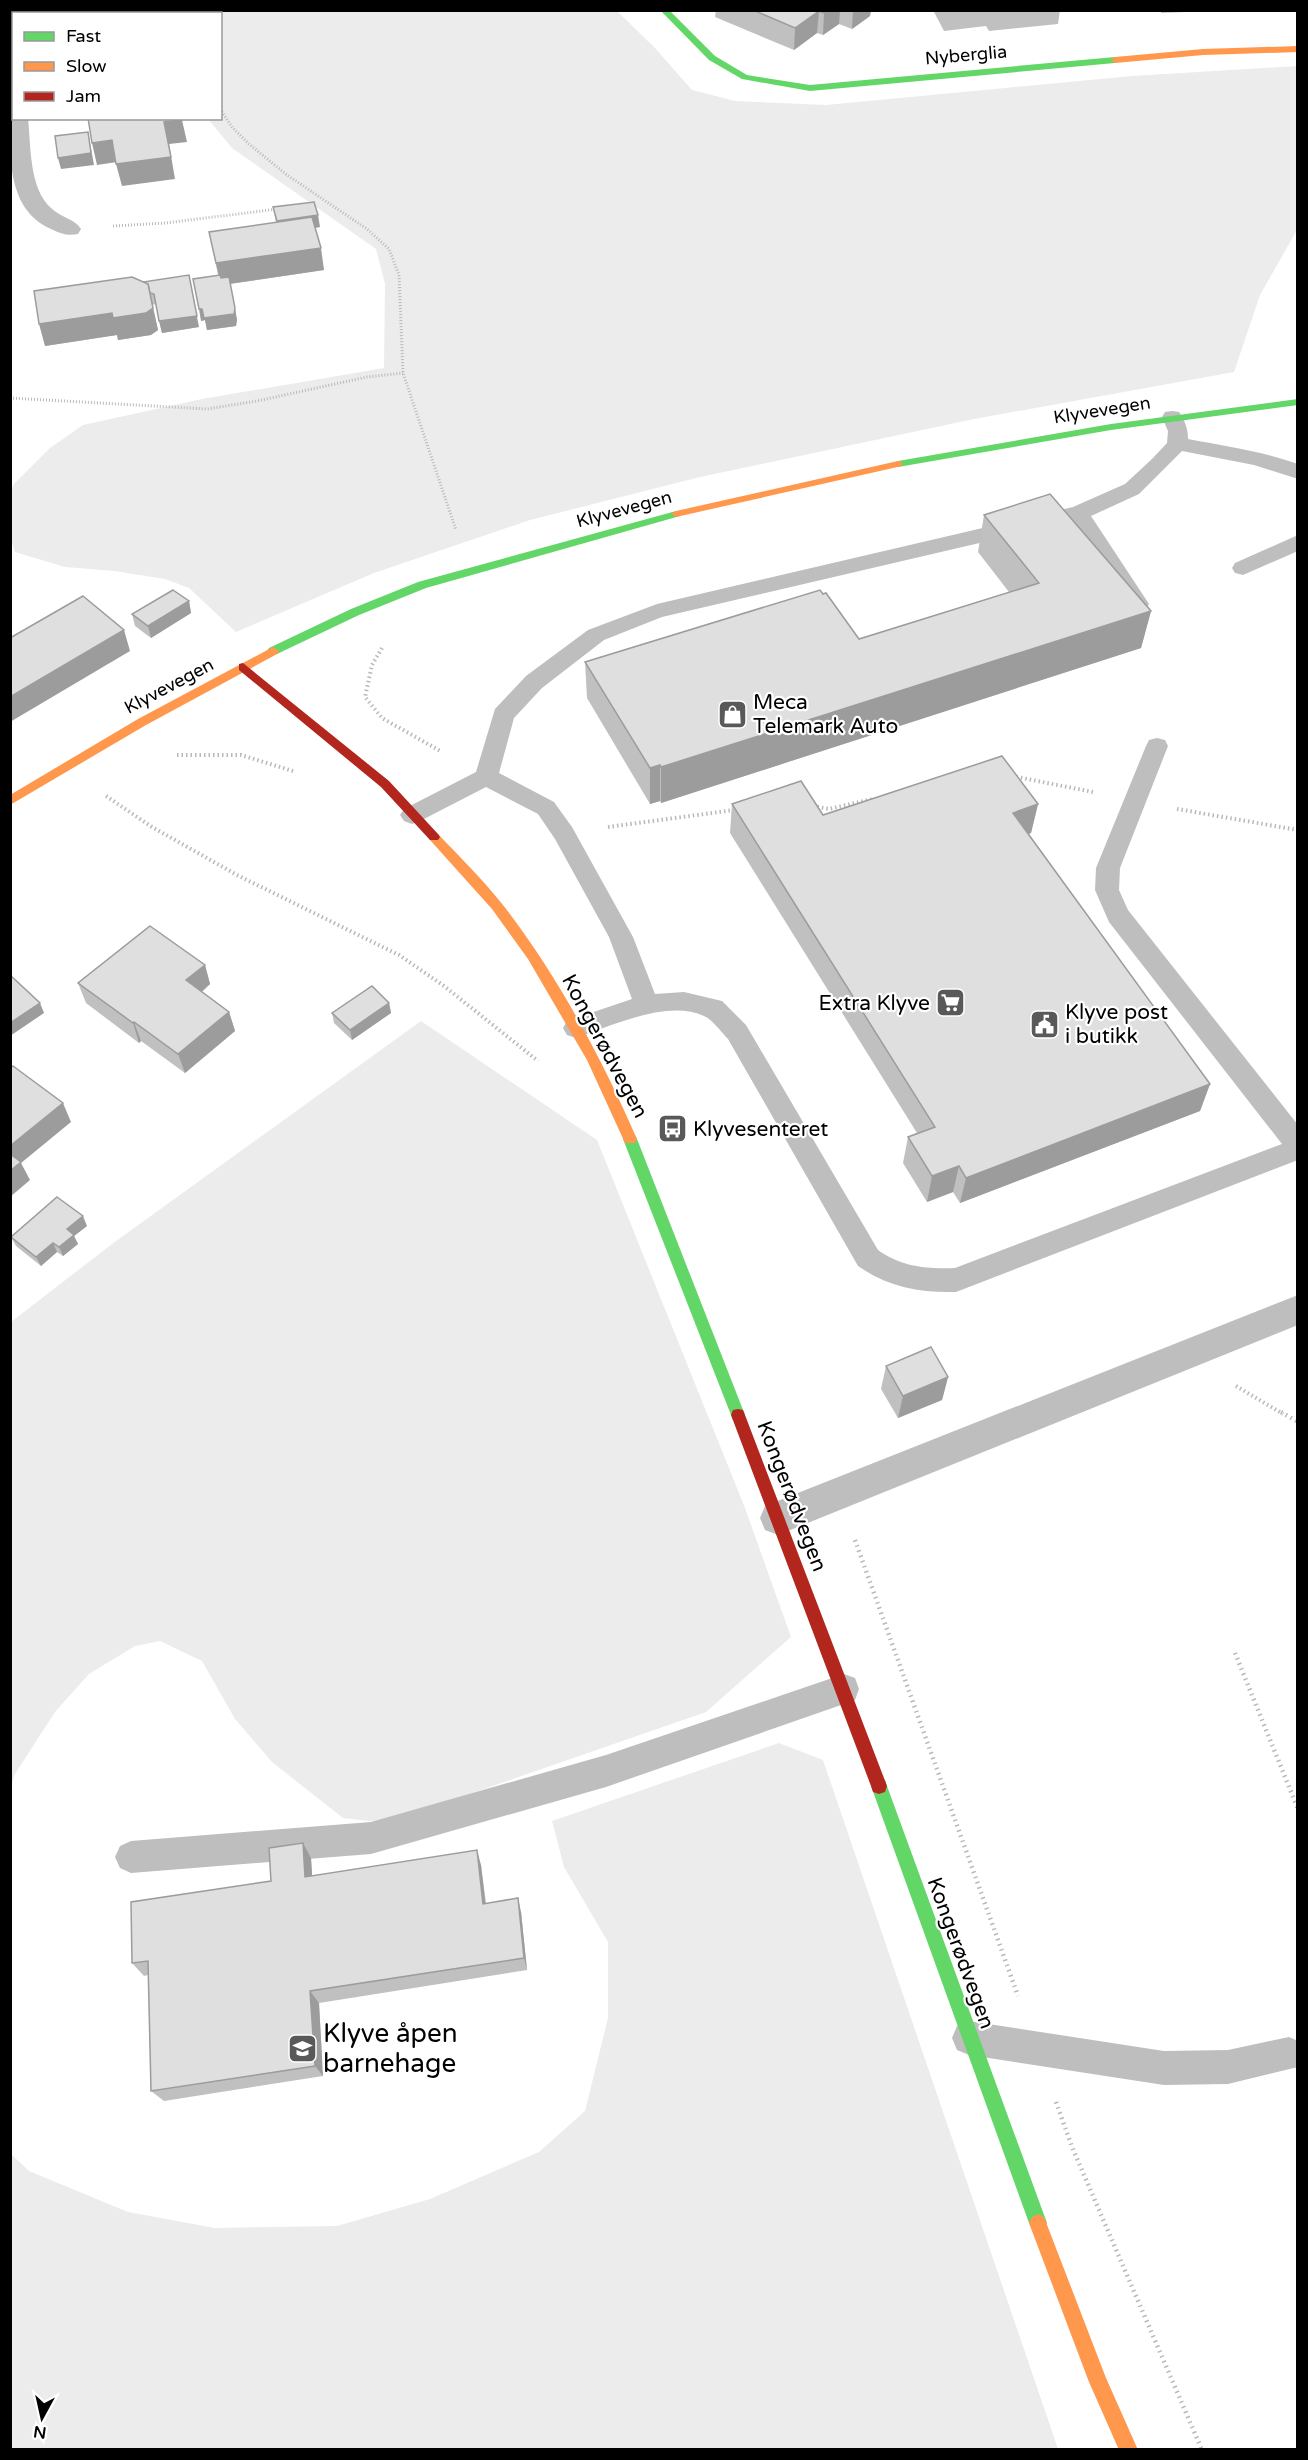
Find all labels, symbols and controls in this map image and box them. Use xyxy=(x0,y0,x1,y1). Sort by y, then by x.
legend xyxy=(12,12,222,120)
text: Fast xyxy=(66,25,101,47)
street label: Nyberglia xyxy=(924,40,1008,70)
text: Slow xyxy=(66,55,107,77)
text: Jam xyxy=(66,85,101,107)
street label: Klyvevegen xyxy=(1052,391,1152,429)
street label: Klyvevegen xyxy=(574,486,674,532)
street label: Klyvevegen xyxy=(121,653,217,719)
place label: Meca Telemark Auto xyxy=(753,690,898,739)
shop icon: Meca Telemark Auto xyxy=(716,698,748,730)
street label: Kongerødvegen xyxy=(556,970,653,1122)
supermarket icon: Extra Klyve xyxy=(935,987,967,1019)
place label: Extra Klyve xyxy=(818,991,930,1016)
place label: Klyve post i butikk xyxy=(1065,1000,1168,1049)
public building icon: Klyve post i butikk xyxy=(1028,1008,1060,1040)
bus stop icon: Klyvesenteret xyxy=(656,1113,688,1145)
place label: Klyvesenteret xyxy=(693,1117,828,1142)
street label: Kongerødvegen xyxy=(751,1417,832,1575)
street label: Kongerødvegen xyxy=(922,1874,1000,2032)
place label: Klyve åpen barnehage xyxy=(323,2018,458,2079)
school or university icon: Klyve åpen barnehage xyxy=(286,2032,318,2064)
north arrow xyxy=(12,2388,72,2448)
text: N xyxy=(32,2421,48,2443)

